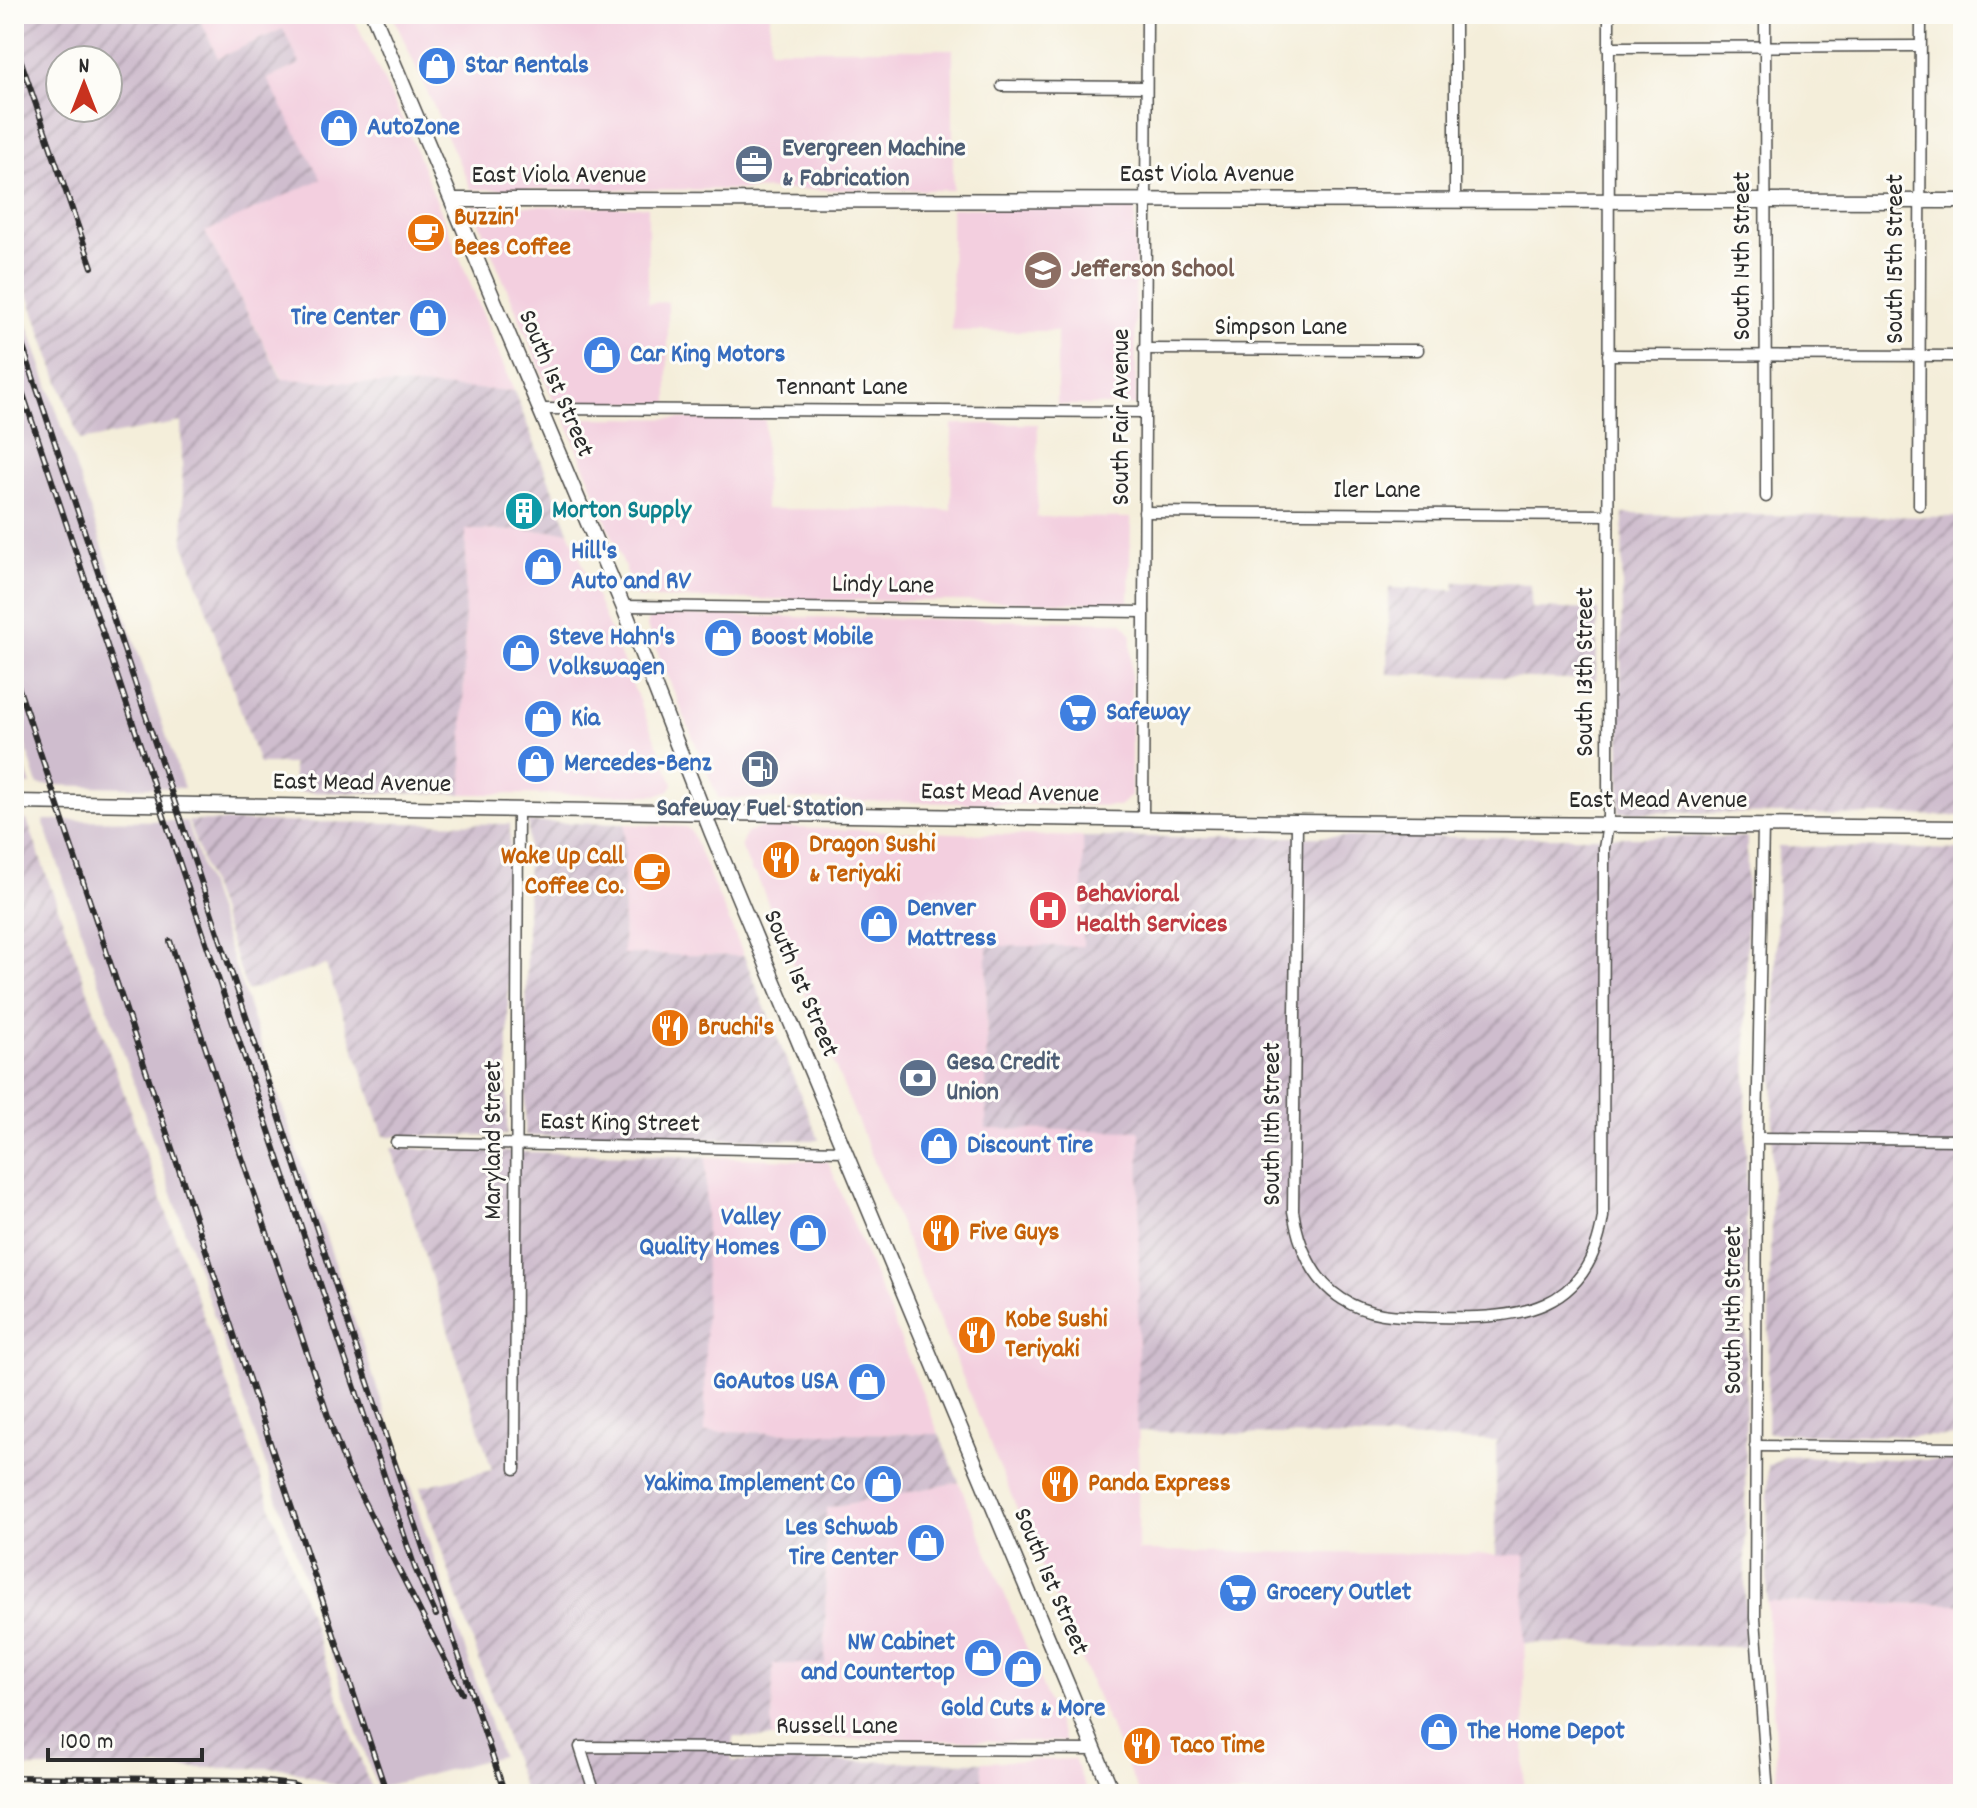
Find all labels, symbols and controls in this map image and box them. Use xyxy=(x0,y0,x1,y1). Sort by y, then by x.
north arrow xyxy=(44,44,124,124)
shop icon: Star Rentals xyxy=(416,45,458,87)
place label: Star Rentals xyxy=(465,48,589,85)
text: N xyxy=(79,52,90,83)
shop icon: AutoZone xyxy=(318,107,360,149)
place label: AutoZone xyxy=(367,110,460,147)
place label: Evergreen Machine & Fabrication xyxy=(782,131,966,198)
office icon: Evergreen Machine & Fabrication xyxy=(733,143,775,185)
street label: East Viola Avenue xyxy=(1120,157,1294,194)
street label: East Viola Avenue xyxy=(472,158,646,195)
street label: South 14th Street xyxy=(1725,171,1762,340)
street label: South 15th Street xyxy=(1878,174,1915,344)
place label: Buzzin' Bees Coffee xyxy=(454,200,571,267)
cafe icon: Buzzin' Bees Coffee xyxy=(405,212,447,254)
school or university icon: Jefferson School xyxy=(1022,249,1064,291)
place label: Jefferson School xyxy=(1071,252,1235,289)
shop icon: Tire Center xyxy=(407,297,449,339)
place label: Tire Center xyxy=(291,300,400,337)
street label: South 1st Street xyxy=(507,304,603,464)
street label: Simpson Lane xyxy=(1215,310,1347,347)
street label: South Fair Avenue xyxy=(1104,329,1141,505)
shop icon: Car King Motors xyxy=(581,334,623,376)
place label: Car King Motors xyxy=(630,337,785,374)
street label: Tennant Lane xyxy=(776,370,908,407)
street label: Iler Lane xyxy=(1333,473,1421,510)
building icon: Morton Supply xyxy=(503,490,545,532)
place label: Morton Supply xyxy=(552,493,692,530)
place label: Hill's Auto and RV xyxy=(571,534,692,601)
shop icon: Hill's Auto and RV xyxy=(522,546,564,588)
street label: Lindy Lane xyxy=(831,567,935,605)
street label: South 13th Street xyxy=(1568,587,1605,757)
shop icon: Boost Mobile xyxy=(702,617,744,659)
place label: Steve Hahn's Volkswagen xyxy=(549,620,675,687)
place label: Boost Mobile xyxy=(751,620,873,657)
shop icon: Steve Hahn's Volkswagen xyxy=(500,632,542,674)
supermarket icon: Safeway xyxy=(1057,692,1099,734)
place label: Safeway xyxy=(1106,695,1191,732)
shop icon: Kia xyxy=(522,698,564,740)
place label: Kia xyxy=(571,701,601,738)
shop icon: Mercedes-Benz xyxy=(515,743,557,785)
place label: Mercedes-Benz xyxy=(564,746,712,783)
fuel station icon: Safeway Fuel Station xyxy=(739,748,781,790)
street label: East Mead Avenue xyxy=(272,764,452,804)
street label: East Mead Avenue xyxy=(920,774,1100,814)
street label: East Mead Avenue xyxy=(1569,783,1747,820)
place label: Safeway Fuel Station xyxy=(656,791,864,828)
place label: Dragon Sushi & Teriyaki xyxy=(809,827,936,894)
place label: Wake Up Call Coffee Co. xyxy=(501,839,625,906)
restaurant icon: Dragon Sushi & Teriyaki xyxy=(760,839,802,881)
cafe icon: Wake Up Call Coffee Co. xyxy=(631,851,673,893)
place label: Behavioral Health Services xyxy=(1076,877,1228,944)
hospital icon: Behavioral Health Services xyxy=(1027,889,1069,931)
place label: Denver Mattress xyxy=(907,891,997,958)
shop icon: Denver Mattress xyxy=(858,903,900,945)
street label: South 1st Street xyxy=(752,904,848,1064)
restaurant icon: Bruchi's xyxy=(649,1007,691,1049)
place label: Bruchi's xyxy=(698,1010,774,1047)
street label: South 11th Street xyxy=(1255,1042,1292,1206)
place label: Gesa Credit Union xyxy=(946,1045,1061,1112)
bank icon: Gesa Credit Union xyxy=(897,1057,939,1099)
street label: Maryland Street xyxy=(476,1060,513,1220)
street label: East King Street xyxy=(540,1104,701,1144)
shop icon: Discount Tire xyxy=(918,1125,960,1167)
place label: Discount Tire xyxy=(967,1128,1093,1165)
place label: Valley Quality Homes xyxy=(639,1200,781,1267)
shop icon: Valley Quality Homes xyxy=(787,1212,829,1254)
restaurant icon: Five Guys xyxy=(920,1212,962,1254)
place label: Five Guys xyxy=(969,1215,1059,1252)
street label: South 14th Street xyxy=(1716,1225,1753,1394)
place label: Kobe Sushi Teriyaki xyxy=(1005,1302,1108,1369)
restaurant icon: Kobe Sushi Teriyaki xyxy=(956,1314,998,1356)
shop icon: GoAutos USA xyxy=(846,1361,888,1403)
place label: GoAutos USA xyxy=(713,1364,839,1401)
shop icon: Yakima Implement Co xyxy=(862,1463,904,1505)
restaurant icon: Panda Express xyxy=(1039,1463,1081,1505)
place label: Yakima Implement Co xyxy=(644,1466,855,1503)
place label: Panda Express xyxy=(1088,1466,1231,1503)
street label: South 1st Street xyxy=(1002,1502,1098,1662)
place label: Les Schwab Tire Center xyxy=(785,1510,898,1577)
shop icon: Les Schwab Tire Center xyxy=(905,1522,947,1564)
supermarket icon: Grocery Outlet xyxy=(1217,1572,1259,1614)
place label: Grocery Outlet xyxy=(1266,1575,1412,1612)
place label: NW Cabinet and Countertop xyxy=(801,1625,955,1692)
shop icon: NW Cabinet and Countertop xyxy=(962,1637,1004,1679)
shop icon: Gold Cuts & More xyxy=(1002,1648,1044,1690)
place label: Gold Cuts & More xyxy=(941,1691,1105,1728)
street label: Russell Lane xyxy=(776,1709,898,1746)
shop icon: The Home Depot xyxy=(1418,1711,1460,1753)
scale bar xyxy=(48,1712,202,1762)
place label: The Home Depot xyxy=(1467,1714,1625,1751)
restaurant icon: Taco Time xyxy=(1121,1725,1163,1767)
text: 100 m xyxy=(60,1726,113,1760)
place label: Taco Time xyxy=(1170,1728,1265,1765)

